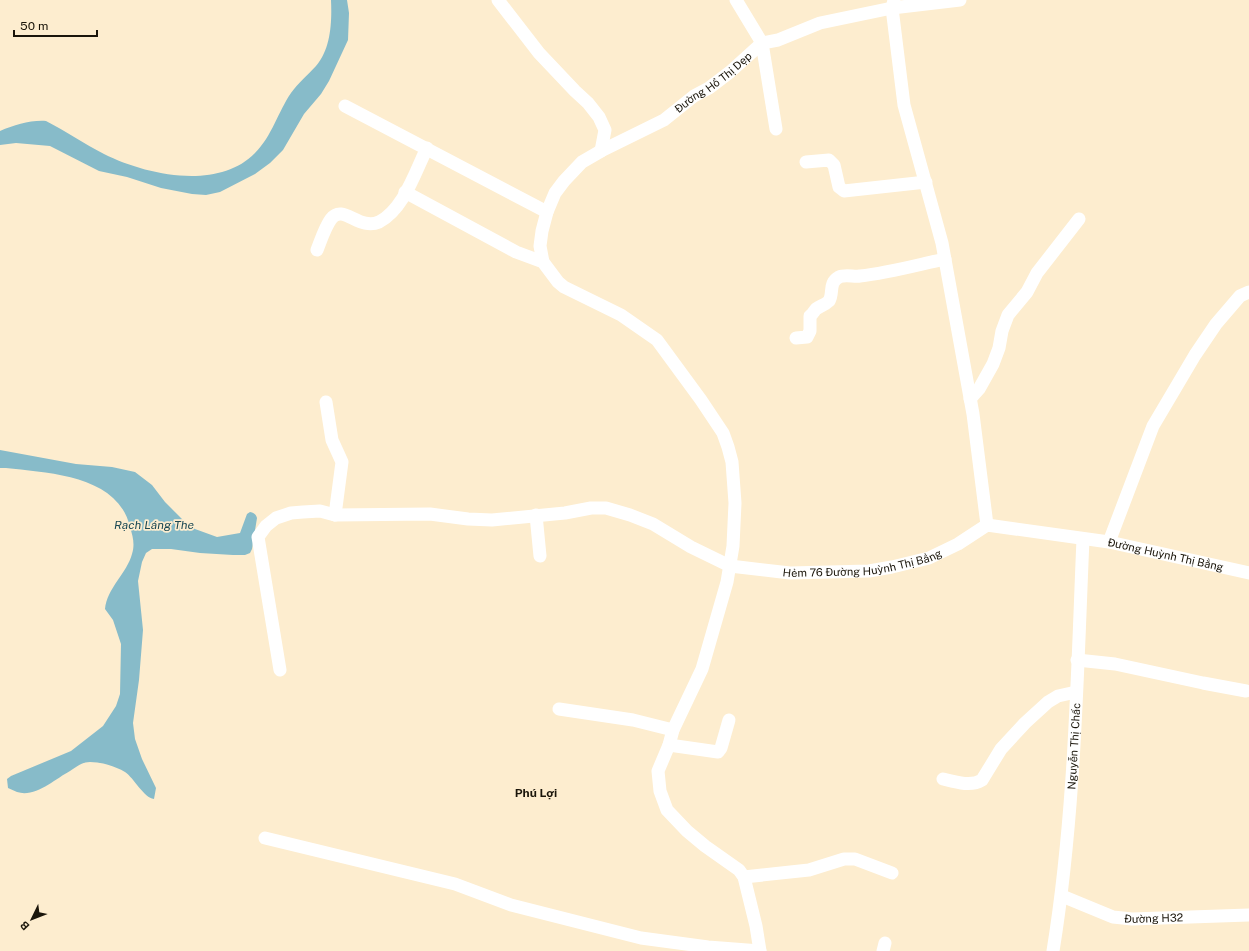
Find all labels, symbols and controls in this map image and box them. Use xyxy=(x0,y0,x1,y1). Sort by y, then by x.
scale bar xyxy=(14,12,97,38)
text: 50 m xyxy=(20,19,48,33)
street label: Đường Hồ Thị Dẹp xyxy=(672,49,754,115)
water label: Rạch Láng The xyxy=(114,518,195,532)
street label: Đường Huỳnh Thị Bẳng xyxy=(1107,536,1225,573)
street label: Hẻm 76 Đường Huỳnh Thị Bẳng xyxy=(782,547,944,579)
street label: Nguyễn Thị Chấc xyxy=(1065,703,1082,790)
district label: Phú Lợi xyxy=(515,786,557,800)
north arrow xyxy=(12,899,52,939)
street label: Đường H32 xyxy=(1124,911,1184,925)
text: B xyxy=(17,919,32,933)

